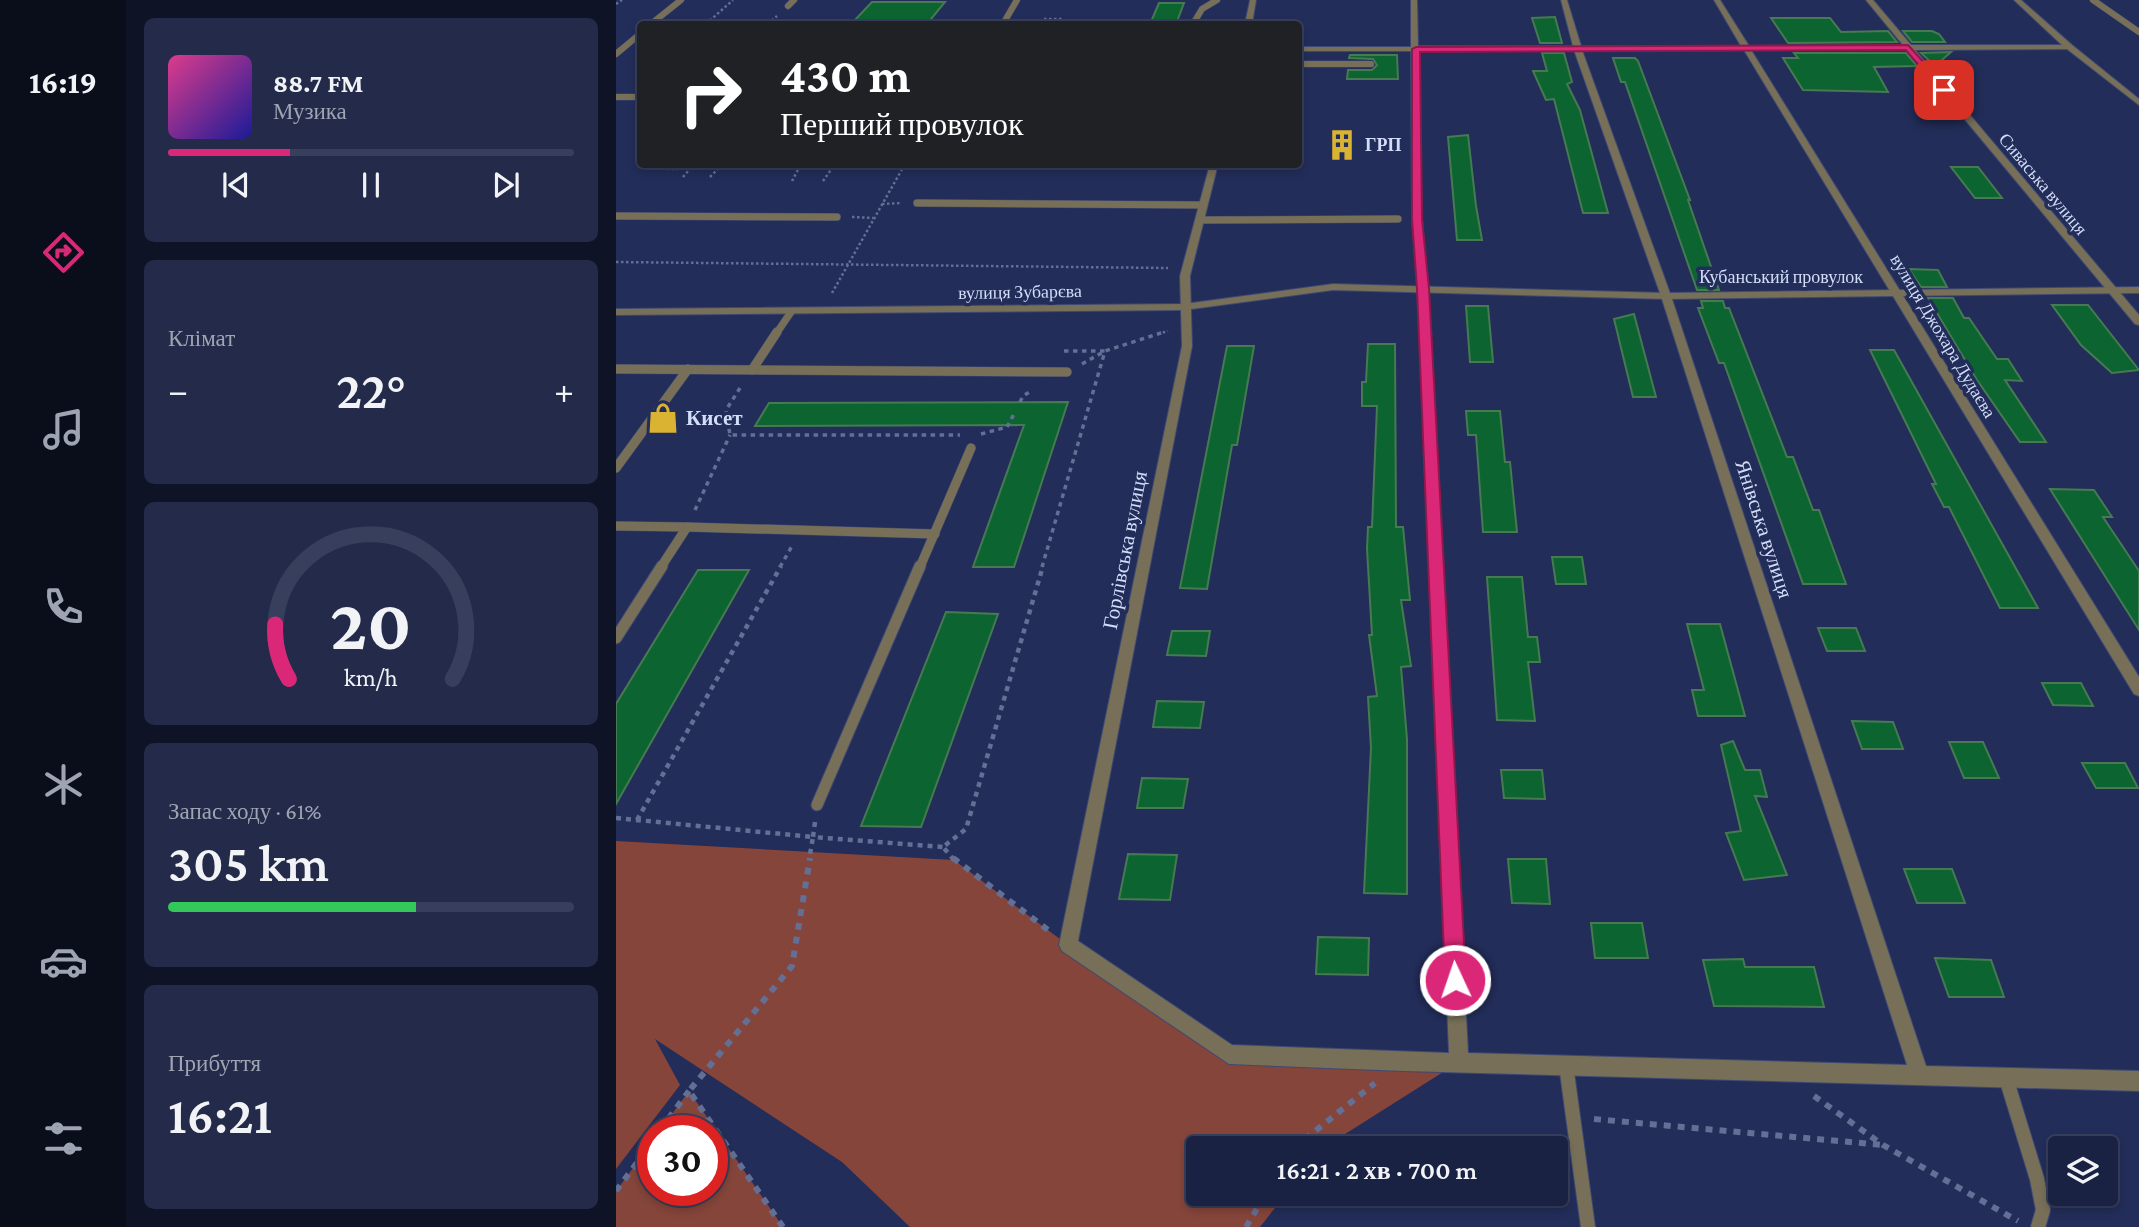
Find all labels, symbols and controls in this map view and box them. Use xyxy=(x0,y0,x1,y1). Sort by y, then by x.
text: 430 m xyxy=(780,48,911,103)
icon: right xyxy=(665,49,756,140)
pin xyxy=(1914,60,1974,120)
text: 16:19 xyxy=(29,64,97,100)
text: 88.7 FM xyxy=(273,69,363,98)
icon: arrive xyxy=(1925,71,1963,109)
text: Музика xyxy=(273,98,347,124)
text: Перший провулок xyxy=(780,106,1023,142)
building icon: ГРП xyxy=(1325,128,1359,162)
street label: Сиваська вулиця xyxy=(1995,129,2091,239)
place label: ГРП xyxy=(1365,135,1401,155)
icon: previous xyxy=(217,166,255,204)
icon: pause xyxy=(352,166,390,204)
icon: next xyxy=(487,166,525,204)
icon: directions xyxy=(39,228,88,277)
street label: вулиця Джохара Дудаєва xyxy=(1886,251,2000,421)
street label: Кубанський провулок xyxy=(1699,267,1863,287)
street label: вулиця Зубарєва xyxy=(958,281,1082,303)
text: Клімат xyxy=(168,325,235,351)
text: 22° xyxy=(336,361,406,419)
text: − xyxy=(168,369,188,411)
text: + xyxy=(554,369,574,411)
shop icon: Кисет xyxy=(646,401,680,435)
icon: music xyxy=(39,405,88,454)
place label: Кисет xyxy=(686,406,743,430)
street label: Янівська вулиця xyxy=(1730,457,1798,602)
street label: Горлівська вулиця xyxy=(1098,469,1152,631)
icon: phone xyxy=(39,582,88,631)
text: 20 xyxy=(330,585,412,666)
text: km/h xyxy=(344,664,398,691)
icon: climate xyxy=(39,760,88,809)
text: Запас ходу · 61% xyxy=(168,798,322,824)
text: 305 km xyxy=(168,834,329,892)
icon: car xyxy=(39,937,88,986)
position arrow xyxy=(1418,943,1492,1017)
text: Прибуття xyxy=(168,1050,261,1076)
text: 16:21 xyxy=(168,1086,272,1144)
icon: filters xyxy=(39,1114,88,1163)
speed limit sign: 30 xyxy=(637,1115,728,1206)
map controls xyxy=(2048,1136,2118,1206)
button: layers xyxy=(2048,1136,2118,1206)
text: 16:21 · 2 хв · 700 m xyxy=(1277,1156,1477,1185)

